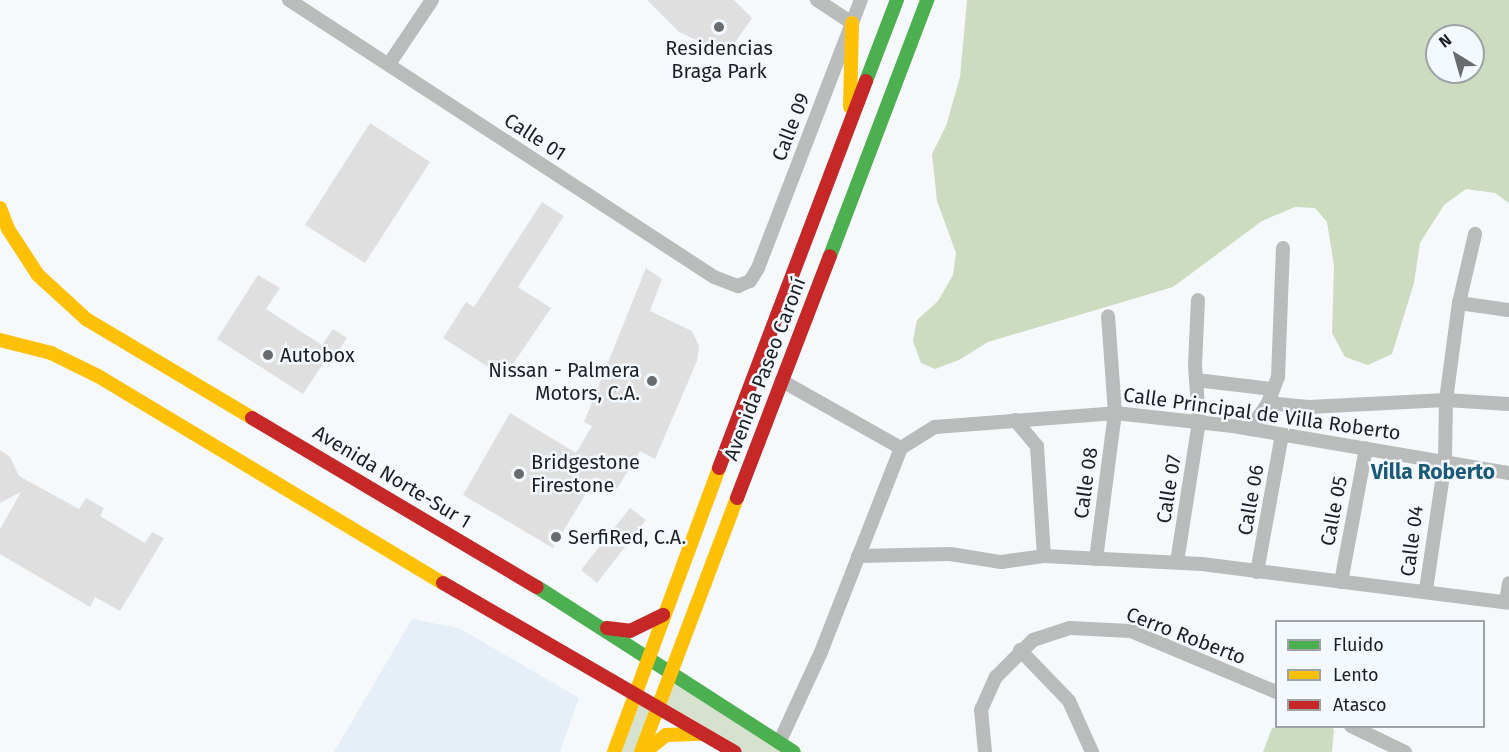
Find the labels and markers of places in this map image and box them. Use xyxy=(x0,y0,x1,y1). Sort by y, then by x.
marker: Residencias Braga Park xyxy=(712,20,726,34)
place label: Residencias Braga Park xyxy=(665,36,773,83)
place label: Autobox xyxy=(280,343,355,367)
marker: Autobox xyxy=(261,348,275,362)
place label: Nissan - Palmera Motors, C.A. xyxy=(488,358,640,405)
marker: Nissan - Palmera Motors, C.A. xyxy=(645,374,659,388)
place label: Bridgestone Firestone xyxy=(531,450,640,497)
marker: Bridgestone Firestone xyxy=(512,467,526,481)
place label: SerfiRed, C.A. xyxy=(568,525,686,549)
marker: SerfiRed, C.A. xyxy=(549,530,563,544)

